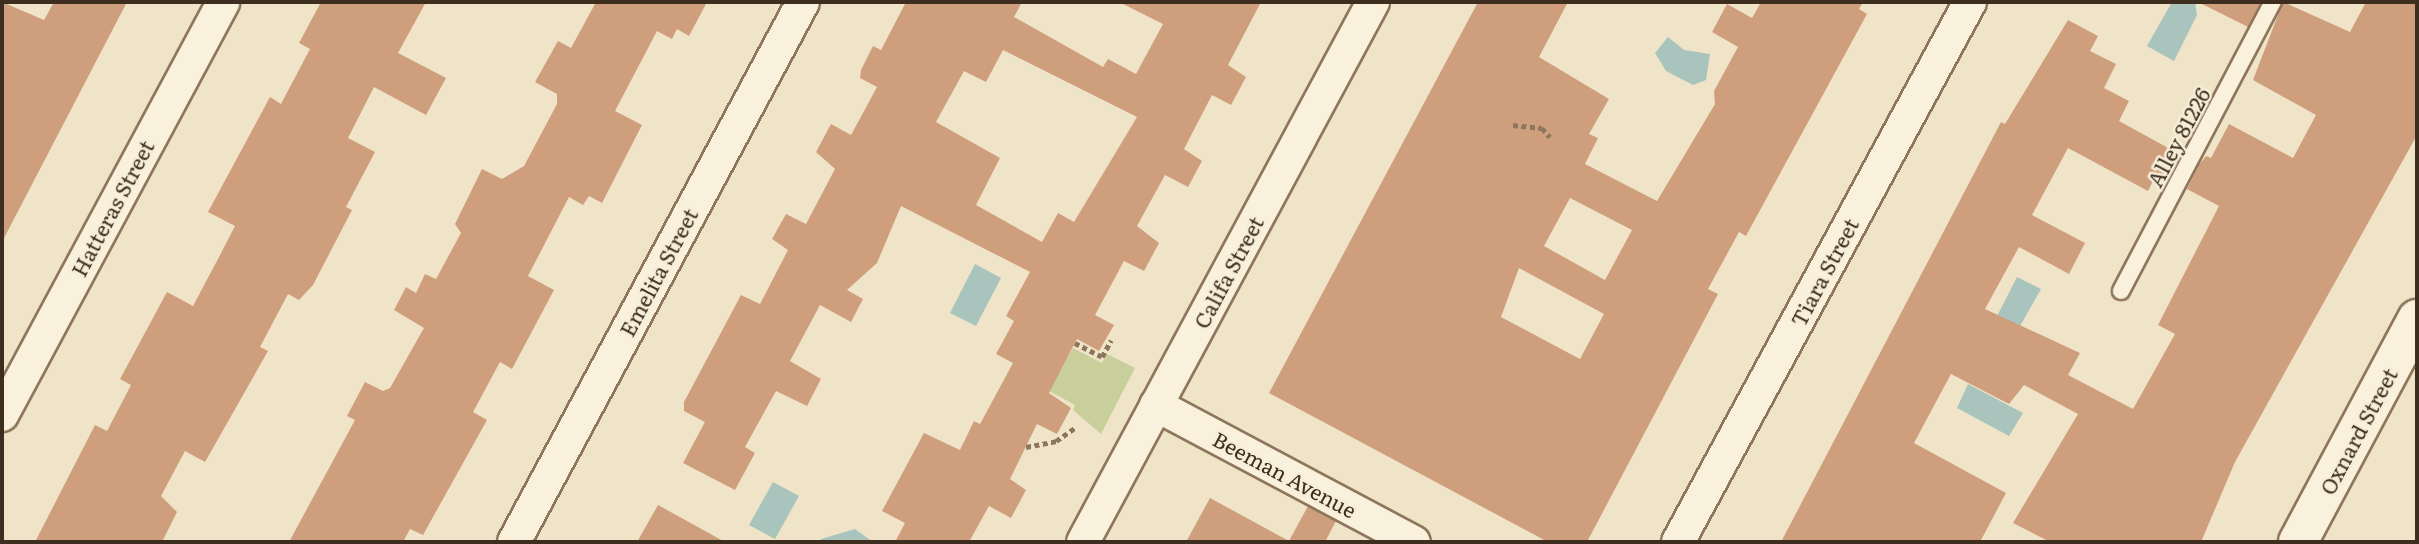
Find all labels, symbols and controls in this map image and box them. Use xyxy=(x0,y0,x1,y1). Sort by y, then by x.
street label: Alley 81226 xyxy=(2141,83,2215,191)
street label: Hatteras Street xyxy=(66,136,158,280)
street label: Emelita Street xyxy=(614,204,702,340)
street label: Califa Street xyxy=(1188,212,1268,332)
street label: Tiara Street xyxy=(1785,214,1863,330)
street label: Oxnard Street xyxy=(2314,363,2402,499)
street label: Beeman Avenue xyxy=(1209,426,1361,522)

